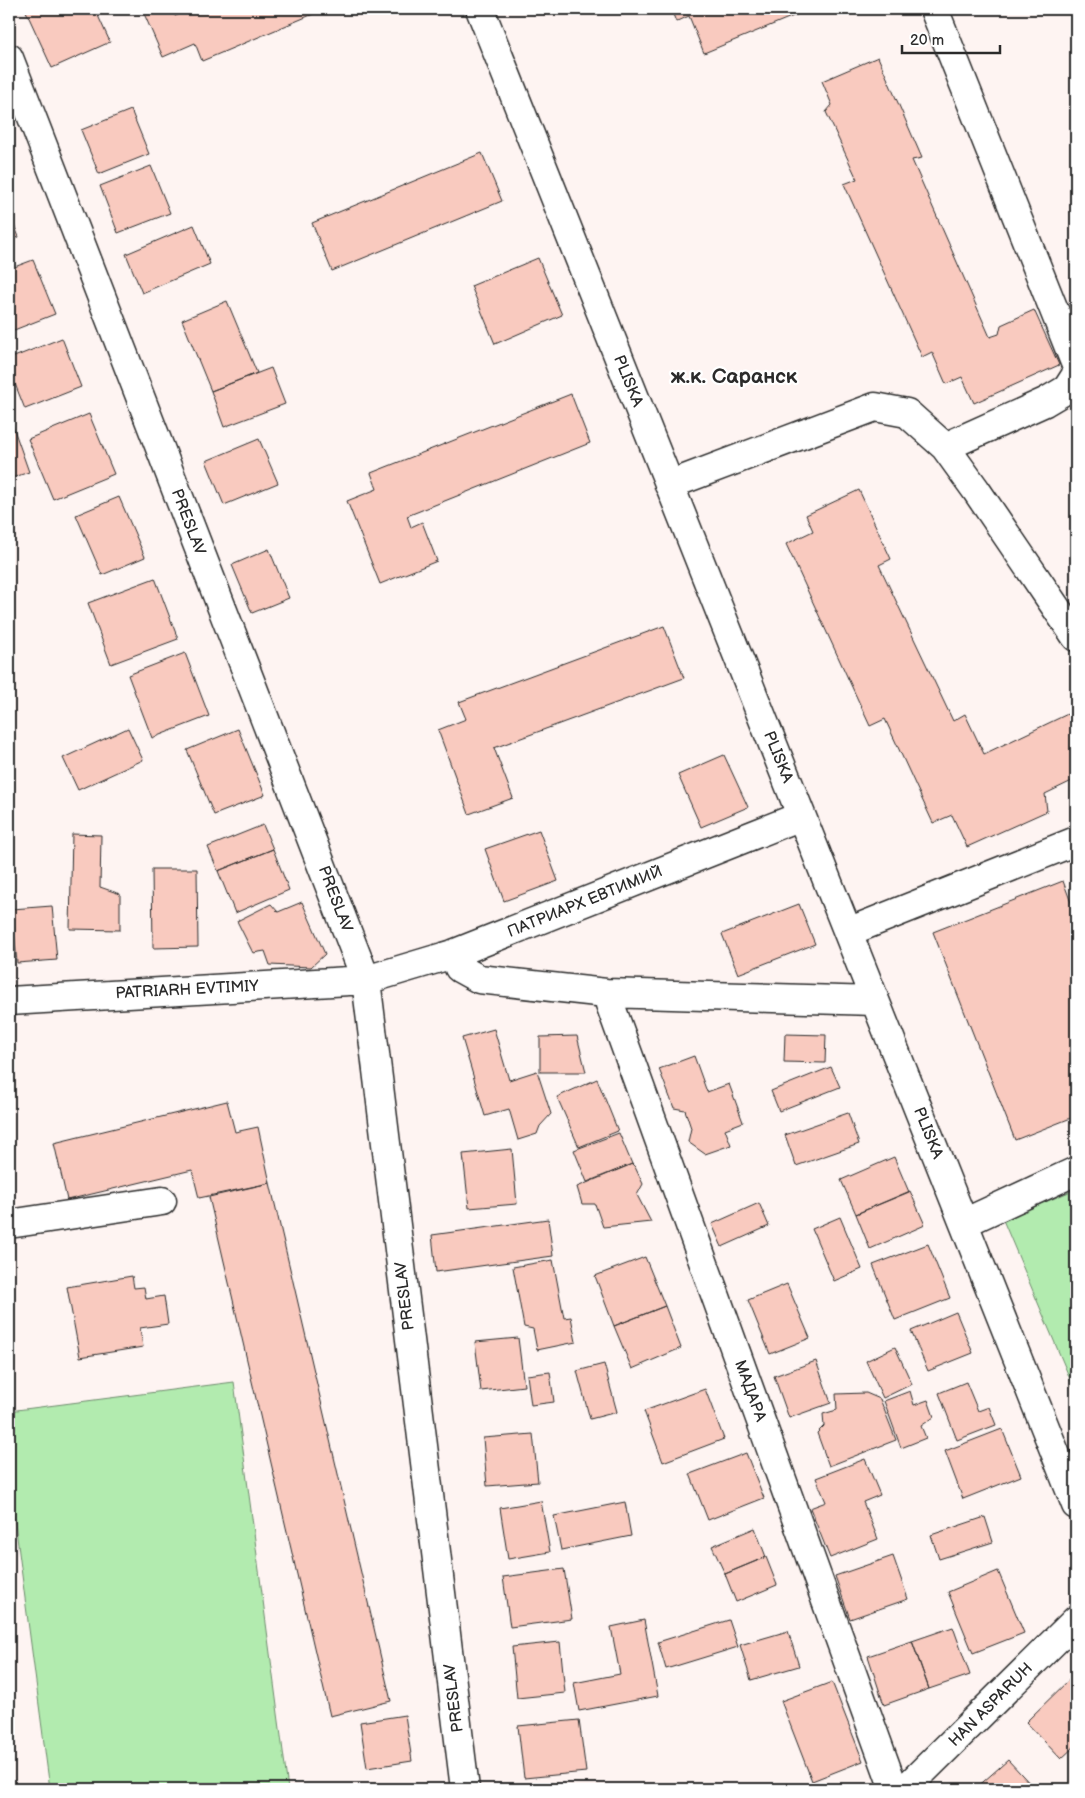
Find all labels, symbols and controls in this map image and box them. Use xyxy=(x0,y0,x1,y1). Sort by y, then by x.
scale bar xyxy=(902,22,1000,54)
text: 20 m xyxy=(910,31,944,50)
street label: PLISKA xyxy=(609,352,647,410)
district label: ж.к. Саранск xyxy=(671,364,798,389)
street label: PRESLAV xyxy=(167,486,209,558)
street label: PLISKA xyxy=(759,728,797,786)
street label: ПАТРИАРХ ЕВТИМИЙ xyxy=(505,862,665,942)
street label: PRESLAV xyxy=(314,863,356,935)
street label: PATRIARH EVTIMIY xyxy=(115,977,260,1003)
street label: PLISKA xyxy=(909,1104,947,1162)
street label: PRESLAV xyxy=(391,1260,419,1331)
street label: МАДАРА xyxy=(730,1358,770,1425)
street label: HAN ASPARUH xyxy=(945,1659,1037,1751)
street label: PRESLAV xyxy=(440,1662,468,1733)

